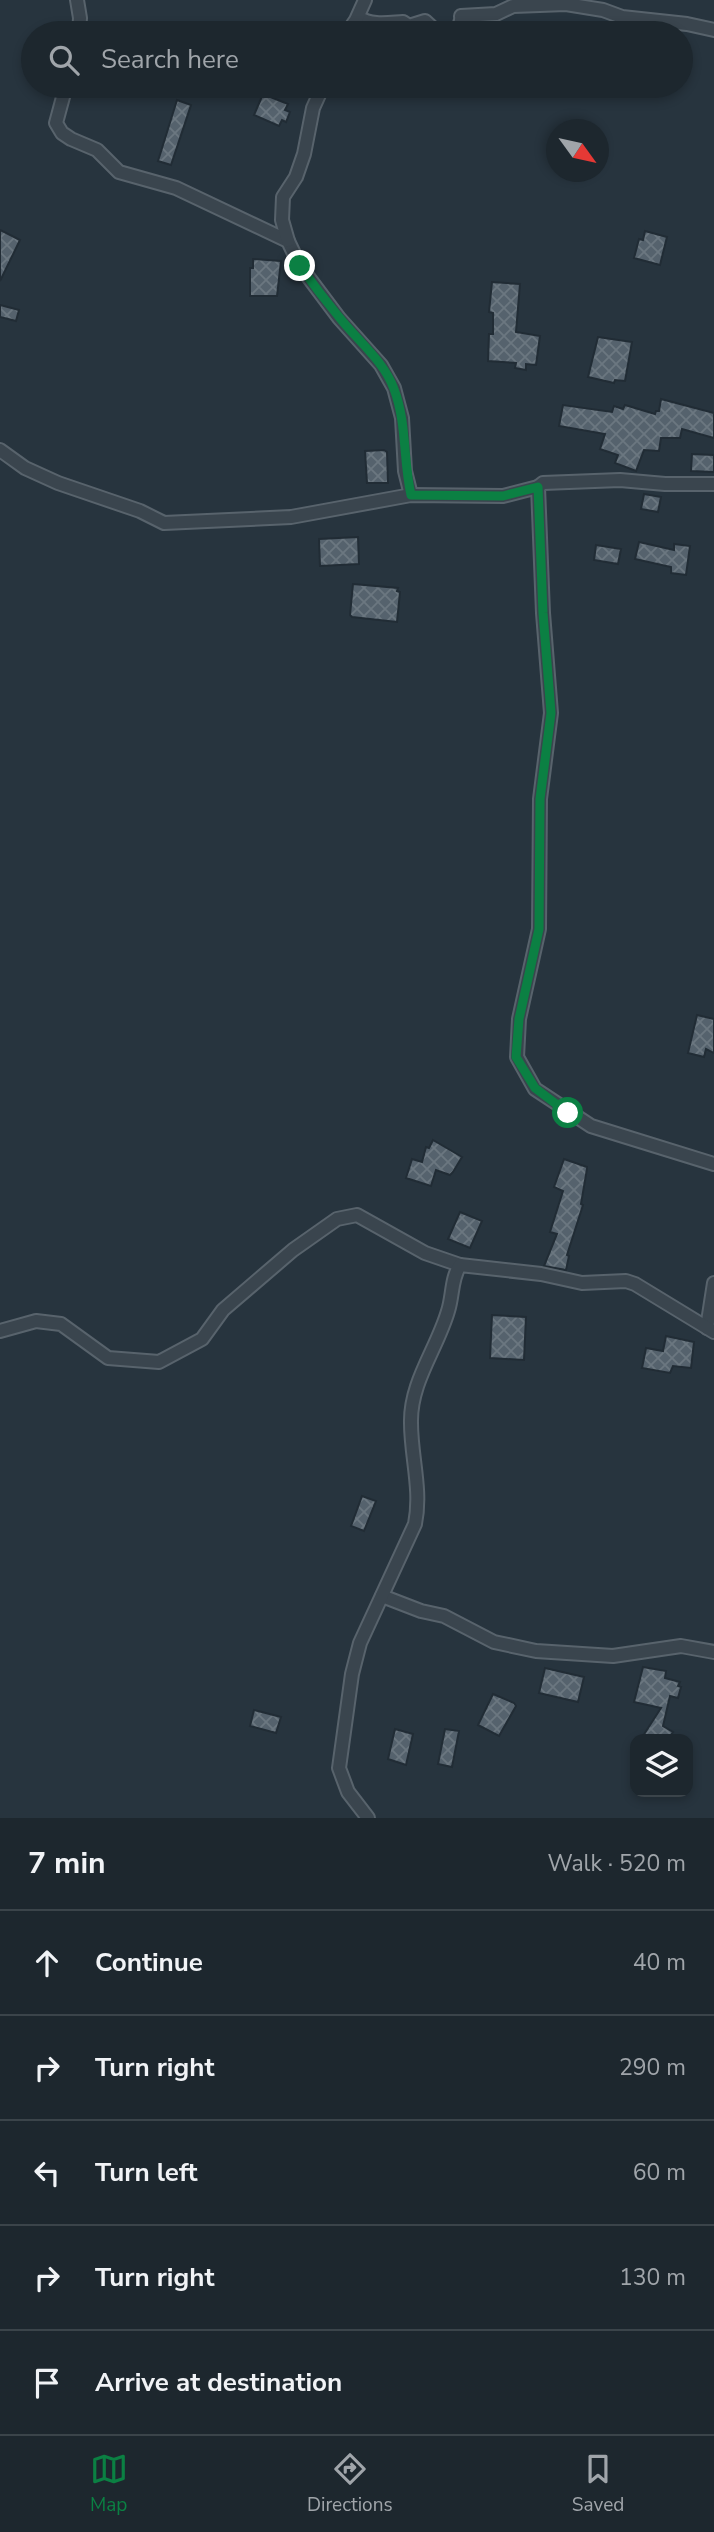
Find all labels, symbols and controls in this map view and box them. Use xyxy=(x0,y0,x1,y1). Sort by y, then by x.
search box xyxy=(21,21,693,98)
icon: search xyxy=(45,41,83,79)
text: Search here xyxy=(101,42,239,77)
north arrow xyxy=(546,119,609,182)
route end xyxy=(284,250,315,281)
route start xyxy=(552,1097,583,1128)
map controls xyxy=(630,1734,693,1797)
button: layers xyxy=(630,1734,693,1797)
text: 7 min xyxy=(28,1843,106,1884)
text: Walk · 520 m xyxy=(547,1848,686,1879)
icon: ahead xyxy=(28,1944,66,1982)
text: Continue xyxy=(95,1945,203,1980)
text: 40 m xyxy=(633,1947,686,1978)
icon: right xyxy=(28,2049,66,2087)
text: Turn right xyxy=(95,2050,214,2085)
text: 290 m xyxy=(619,2052,686,2083)
icon: left xyxy=(28,2154,66,2192)
text: Turn left xyxy=(95,2155,198,2190)
text: 60 m xyxy=(633,2157,686,2188)
icon: right xyxy=(28,2259,66,2297)
text: Turn right xyxy=(95,2260,214,2295)
text: 130 m xyxy=(619,2262,686,2293)
icon: arrive xyxy=(28,2364,66,2402)
text: Arrive at destination xyxy=(95,2365,342,2400)
tab: Map xyxy=(90,2450,128,2518)
tab: Directions xyxy=(307,2450,393,2518)
tab: Saved xyxy=(572,2450,624,2518)

